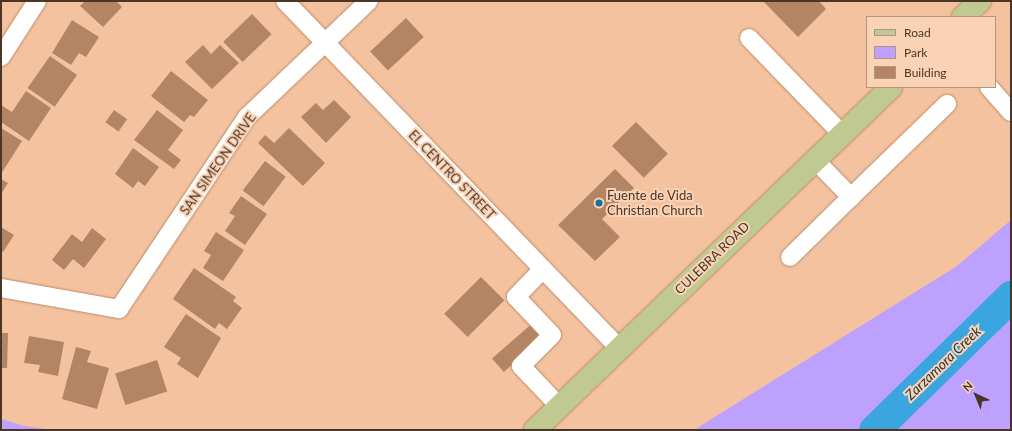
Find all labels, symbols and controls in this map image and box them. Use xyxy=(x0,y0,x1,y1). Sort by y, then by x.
legend xyxy=(866,16,996,88)
text: Road xyxy=(904,25,931,40)
text: Park xyxy=(904,45,927,60)
text: Building xyxy=(904,65,947,80)
street label: SAN SIMEON DRIVE xyxy=(177,110,259,218)
street label: EL CENTRO STREET xyxy=(405,127,499,223)
place label: Fuente de Vida Christian Church xyxy=(607,188,703,219)
marker: Fuente de Vida Christian Church xyxy=(594,198,604,208)
street label: CULEBRA ROAD xyxy=(671,218,753,298)
water label: Zarzamora Creek xyxy=(902,323,984,403)
north arrow xyxy=(956,375,996,415)
text: N xyxy=(960,378,975,394)

